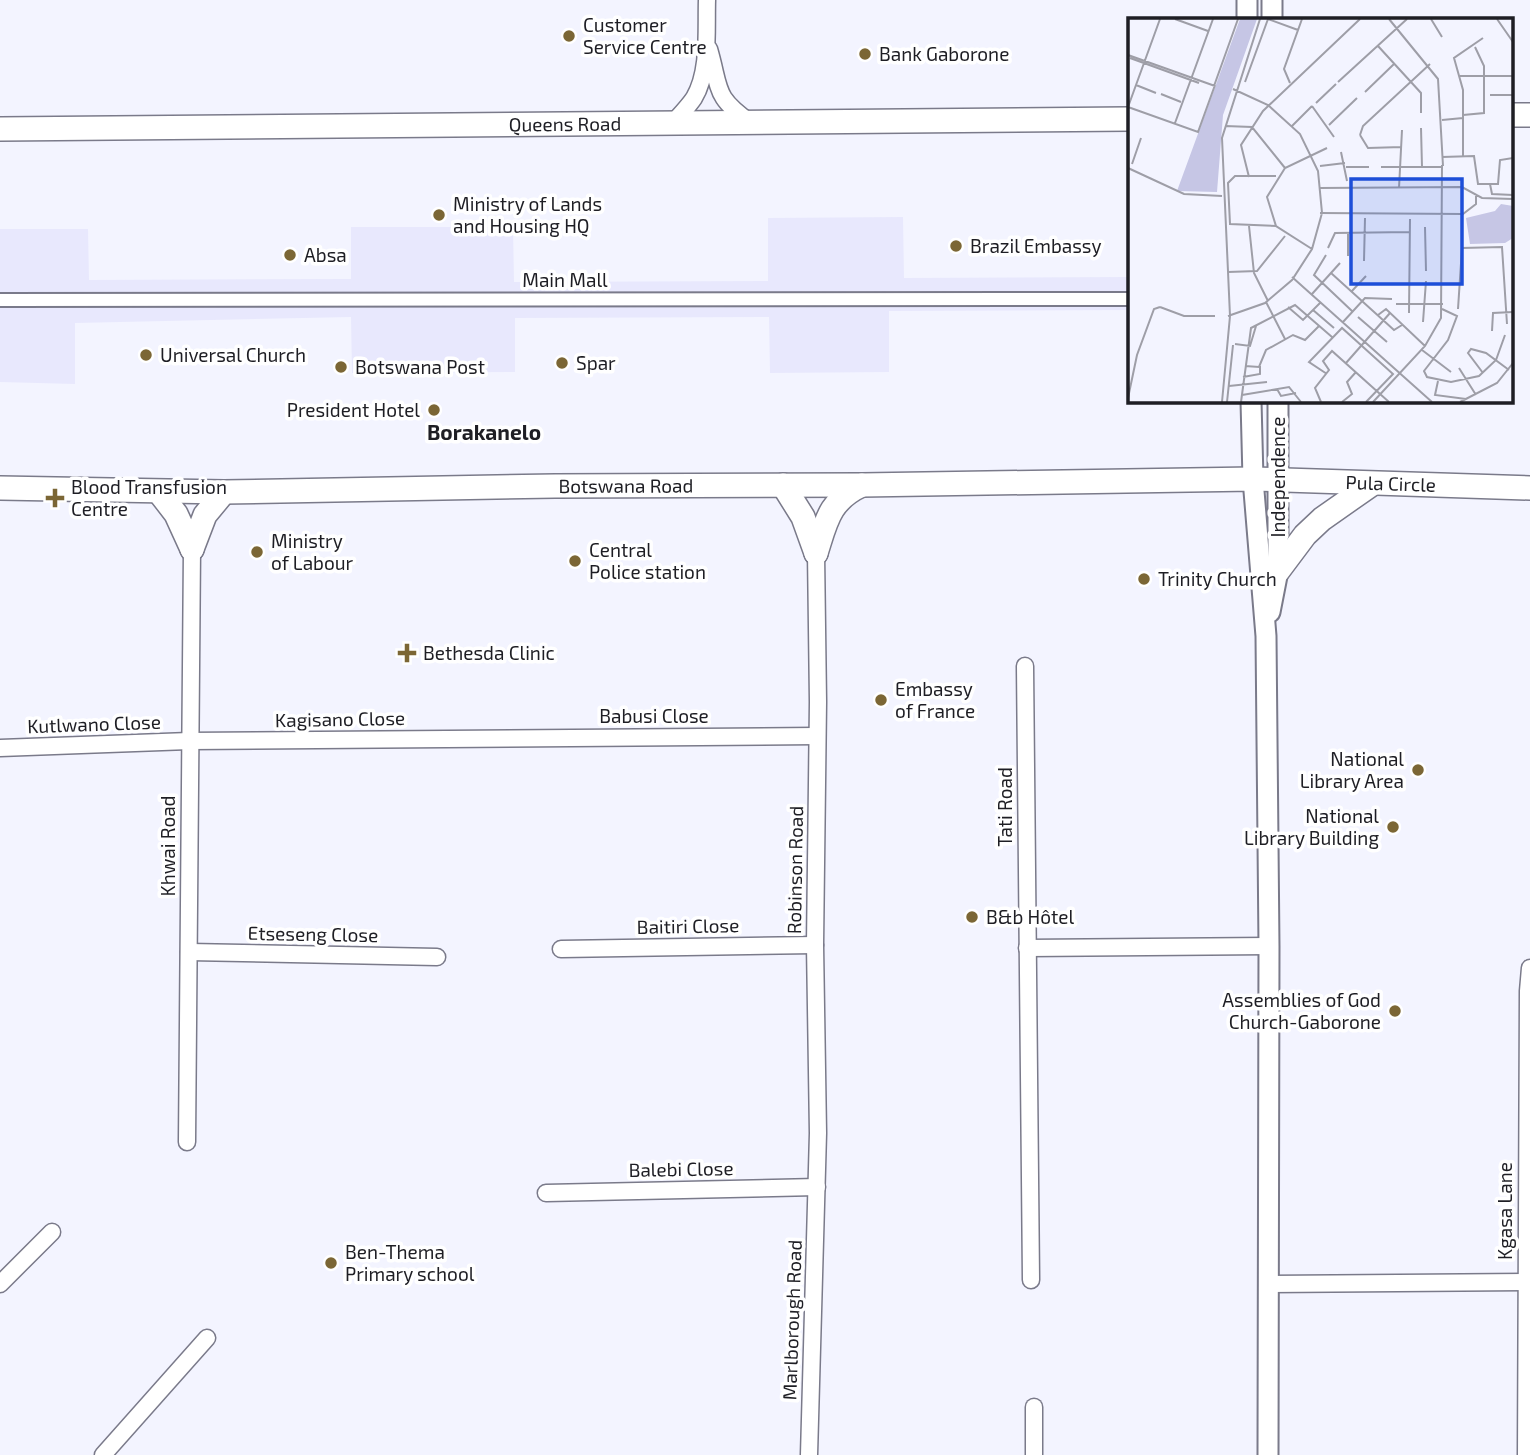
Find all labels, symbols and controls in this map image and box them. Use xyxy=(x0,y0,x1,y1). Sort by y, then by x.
place label: Customer Service Centre xyxy=(583,13,707,58)
inset map xyxy=(1128,18,1512,402)
marker: Customer Service Centre xyxy=(561,28,577,44)
place label: Bank Gaborone xyxy=(879,42,1009,65)
marker: Bank Gaborone xyxy=(857,46,873,62)
street label: Queens Road xyxy=(509,111,621,135)
place label: Ministry of Lands and Housing HQ xyxy=(453,192,602,237)
marker: Ministry of Lands and Housing HQ xyxy=(431,207,447,223)
place label: Brazil Embassy xyxy=(970,234,1101,257)
marker: Brazil Embassy xyxy=(948,238,964,254)
place label: Absa xyxy=(304,243,347,266)
marker: Absa xyxy=(282,247,298,263)
street label: Main Mall xyxy=(522,268,608,291)
place label: Universal Church xyxy=(160,343,306,366)
marker: Universal Church xyxy=(138,347,154,363)
place label: Spar xyxy=(576,351,616,374)
place label: Botswana Post xyxy=(355,355,485,378)
marker: Spar xyxy=(554,355,570,371)
marker: Botswana Post xyxy=(333,359,349,375)
place label: President Hotel xyxy=(287,398,420,421)
marker: President Hotel xyxy=(426,402,442,418)
street label: Independence xyxy=(1266,417,1289,537)
district label: Borakanelo xyxy=(427,419,541,444)
street label: Pula Circle xyxy=(1345,470,1436,496)
street label: Botswana Road xyxy=(558,474,693,497)
place label: Blood Transfusion Centre xyxy=(71,475,227,520)
marker: Blood Transfusion Centre xyxy=(45,488,65,508)
place label: Ministry of Labour xyxy=(271,529,354,574)
place label: Central Police station xyxy=(589,538,706,583)
marker: Ministry of Labour xyxy=(249,544,265,560)
marker: Central Police station xyxy=(567,553,583,569)
place label: Trinity Church xyxy=(1158,567,1277,590)
marker: Trinity Church xyxy=(1136,571,1152,587)
place label: Bethesda Clinic xyxy=(423,641,555,664)
marker: Bethesda Clinic xyxy=(397,643,417,663)
place label: Embassy of France xyxy=(895,677,975,722)
marker: Embassy of France xyxy=(873,692,889,708)
street label: Babusi Close xyxy=(599,704,709,727)
street label: Kagisano Close xyxy=(275,706,405,731)
street label: Kutlwano Close xyxy=(27,710,161,737)
place label: National Library Area xyxy=(1300,747,1404,792)
marker: National Library Area xyxy=(1410,762,1426,778)
street label: Tati Road xyxy=(993,767,1016,847)
street label: Khwai Road xyxy=(156,795,179,897)
place label: National Library Building xyxy=(1244,804,1379,849)
street label: Robinson Road xyxy=(782,806,807,934)
marker: National Library Building xyxy=(1385,819,1401,835)
place label: B&b Hôtel xyxy=(986,905,1074,928)
marker: B&b Hôtel xyxy=(964,909,980,925)
street label: Baitiri Close xyxy=(637,913,739,938)
street label: Etseseng Close xyxy=(248,921,378,946)
place label: Assemblies of God Church-Gaborone xyxy=(1222,988,1381,1033)
marker: Assemblies of God Church-Gaborone xyxy=(1387,1003,1403,1019)
street label: Balebi Close xyxy=(628,1156,734,1181)
street label: Kgasa Lane xyxy=(1493,1162,1516,1260)
street label: Marlborough Road xyxy=(777,1239,806,1401)
place label: Ben-Thema Primary school xyxy=(345,1240,475,1285)
marker: Ben-Thema Primary school xyxy=(323,1255,339,1271)

